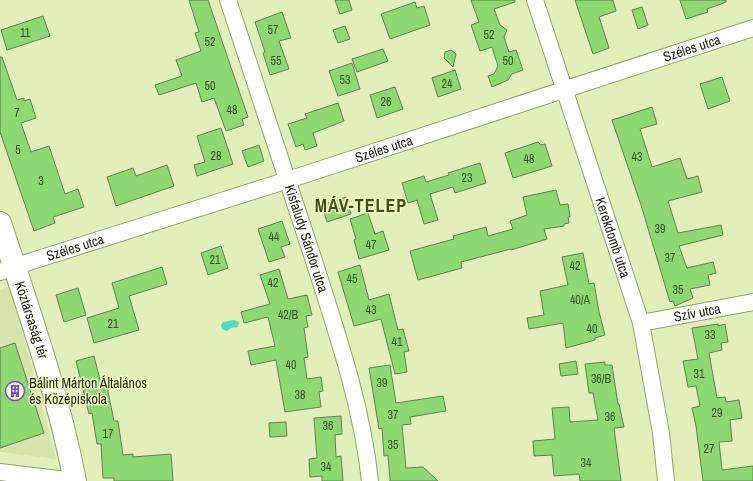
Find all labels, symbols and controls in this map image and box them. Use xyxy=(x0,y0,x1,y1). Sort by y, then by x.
house number: 57 xyxy=(268,22,279,38)
house number: 11 xyxy=(20,25,31,41)
house number: 52 xyxy=(484,27,494,43)
street label: Széles utca xyxy=(661,30,723,66)
house number: 52 xyxy=(205,34,215,50)
house number: 55 xyxy=(271,53,282,69)
house number: 50 xyxy=(503,53,513,69)
house number: 53 xyxy=(340,72,350,88)
house number: 24 xyxy=(442,76,453,92)
house number: 50 xyxy=(205,78,215,94)
house number: 26 xyxy=(381,94,391,110)
house number: 48 xyxy=(227,102,237,118)
house number: 7 xyxy=(14,105,20,121)
street label: Széles utca xyxy=(353,131,415,167)
house number: 5 xyxy=(15,142,21,158)
house number: 28 xyxy=(211,148,221,164)
house number: 43 xyxy=(632,149,642,165)
house number: 48 xyxy=(524,151,534,167)
house number: 23 xyxy=(462,170,472,186)
house number: 3 xyxy=(38,173,44,189)
street label: Kisfaludy Sándor utca xyxy=(281,182,333,295)
district label: MÁV-TELEP xyxy=(315,193,407,218)
street label: Kerekdomb utca xyxy=(591,195,635,281)
house number: 39 xyxy=(655,221,665,237)
house number: 44 xyxy=(269,229,280,245)
street label: Széles utca xyxy=(44,230,107,265)
house number: 47 xyxy=(366,237,377,253)
house number: 37 xyxy=(665,250,676,266)
house number: 21 xyxy=(210,252,221,268)
house number: 42 xyxy=(570,258,580,274)
house number: 45 xyxy=(347,271,358,287)
house number: 42 xyxy=(268,275,278,291)
street label: Köztársaság tér xyxy=(11,279,53,361)
house number: 35 xyxy=(673,282,684,298)
house number: 40/A xyxy=(570,292,591,308)
street label: Szív utca xyxy=(672,299,723,326)
house number: 43 xyxy=(366,302,376,318)
house number: 42/B xyxy=(278,307,299,323)
house number: 21 xyxy=(108,316,119,332)
house number: 40 xyxy=(587,321,597,337)
house number: 33 xyxy=(705,327,715,343)
house number: 41 xyxy=(392,334,403,350)
house number: 40 xyxy=(286,357,296,373)
house number: 31 xyxy=(694,366,705,382)
house number: 36/B xyxy=(591,371,612,387)
place label: Bálint Márton Általános és Középiskola xyxy=(29,374,147,408)
house number: 39 xyxy=(377,375,387,391)
building icon: Bálint Márton Általános és Középiskola xyxy=(4,380,26,402)
house number: 38 xyxy=(295,387,305,403)
house number: 29 xyxy=(712,405,722,421)
house number: 37 xyxy=(388,407,399,423)
house number: 36 xyxy=(605,409,615,425)
house number: 36 xyxy=(323,418,333,434)
house number: 17 xyxy=(103,426,114,442)
house number: 35 xyxy=(388,437,399,453)
house number: 27 xyxy=(704,441,715,457)
house number: 34 xyxy=(581,455,592,471)
house number: 34 xyxy=(321,459,332,475)

